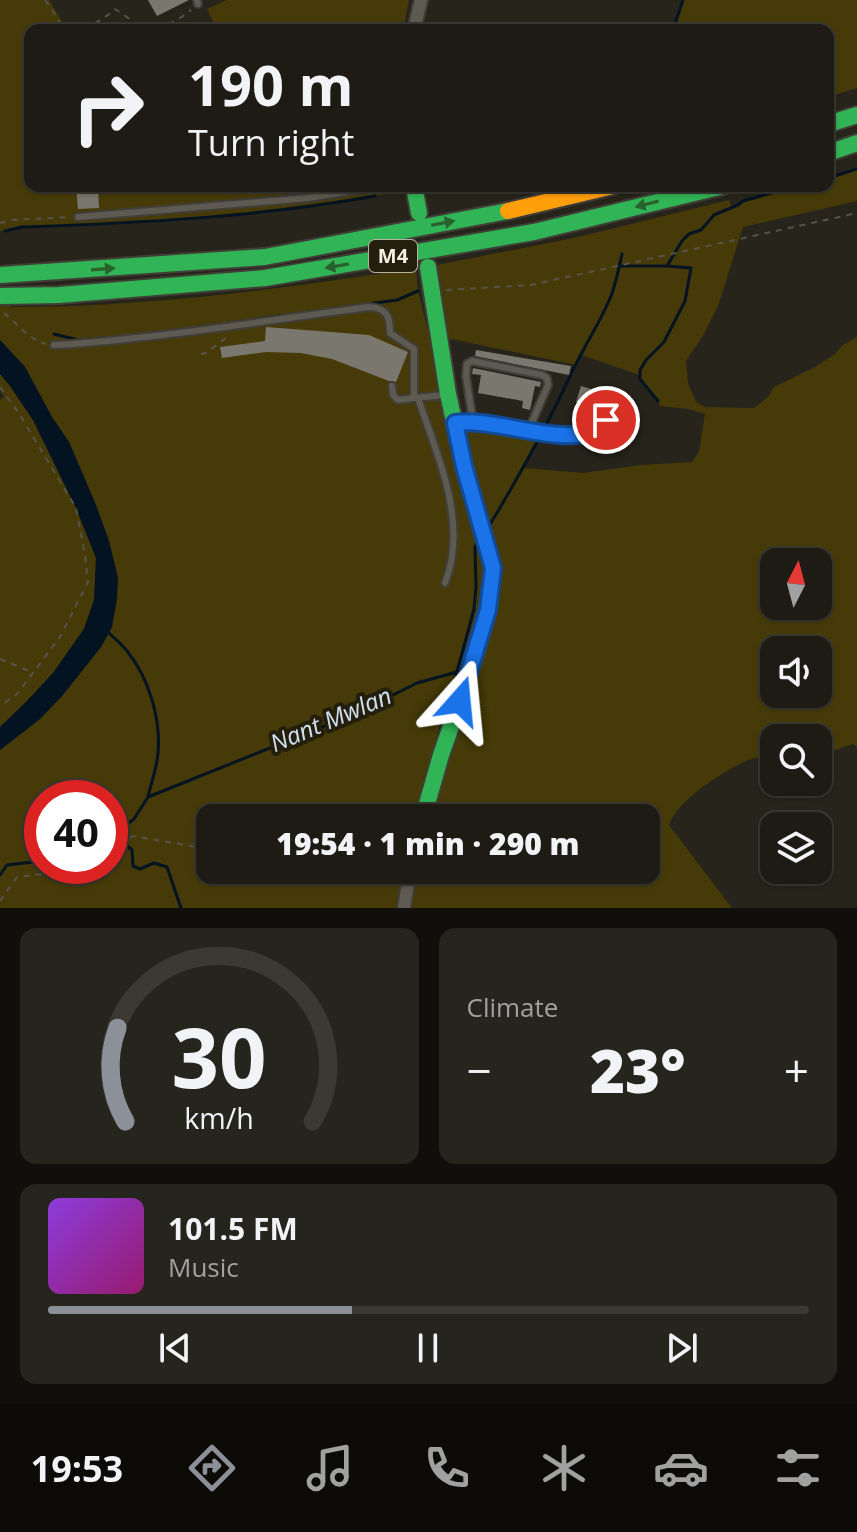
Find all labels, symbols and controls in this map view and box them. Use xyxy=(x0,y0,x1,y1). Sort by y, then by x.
text: 190 m xyxy=(188,46,354,122)
icon: right xyxy=(56,56,160,160)
text: Turn right xyxy=(188,118,354,167)
one-way arrow xyxy=(634,199,659,211)
one-way arrow xyxy=(431,217,456,229)
road number: M4 xyxy=(369,240,417,272)
one-way arrow xyxy=(324,260,349,272)
one-way arrow xyxy=(91,262,116,275)
pin xyxy=(572,386,640,454)
icon: arrive xyxy=(584,398,628,442)
north arrow xyxy=(760,548,832,620)
map controls xyxy=(760,548,832,884)
button: sound xyxy=(760,636,832,708)
position arrow xyxy=(418,659,502,743)
water label: Nant Mwlan xyxy=(265,678,396,759)
button: search xyxy=(760,724,832,796)
speed limit sign: 40 xyxy=(24,780,128,884)
button: layers xyxy=(760,812,832,884)
text: 19:54 · 1 min · 290 m xyxy=(276,823,580,864)
text: Climate xyxy=(467,989,558,1025)
text: 30 xyxy=(172,999,267,1112)
text: 23° xyxy=(590,1029,686,1111)
text: − xyxy=(467,1040,492,1100)
text: + xyxy=(784,1040,809,1100)
text: km/h xyxy=(185,1098,254,1137)
text: 101.5 FM xyxy=(168,1208,298,1249)
text: Music xyxy=(168,1249,239,1285)
icon: previous xyxy=(153,1326,197,1370)
icon: pause xyxy=(406,1326,450,1370)
icon: next xyxy=(660,1326,704,1370)
icon: directions xyxy=(184,1440,240,1496)
icon: music xyxy=(302,1440,358,1496)
icon: phone xyxy=(419,1440,475,1496)
icon: climate xyxy=(536,1440,592,1496)
icon: car xyxy=(653,1440,709,1496)
icon: filters xyxy=(770,1440,826,1496)
text: 19:53 xyxy=(31,1444,123,1493)

